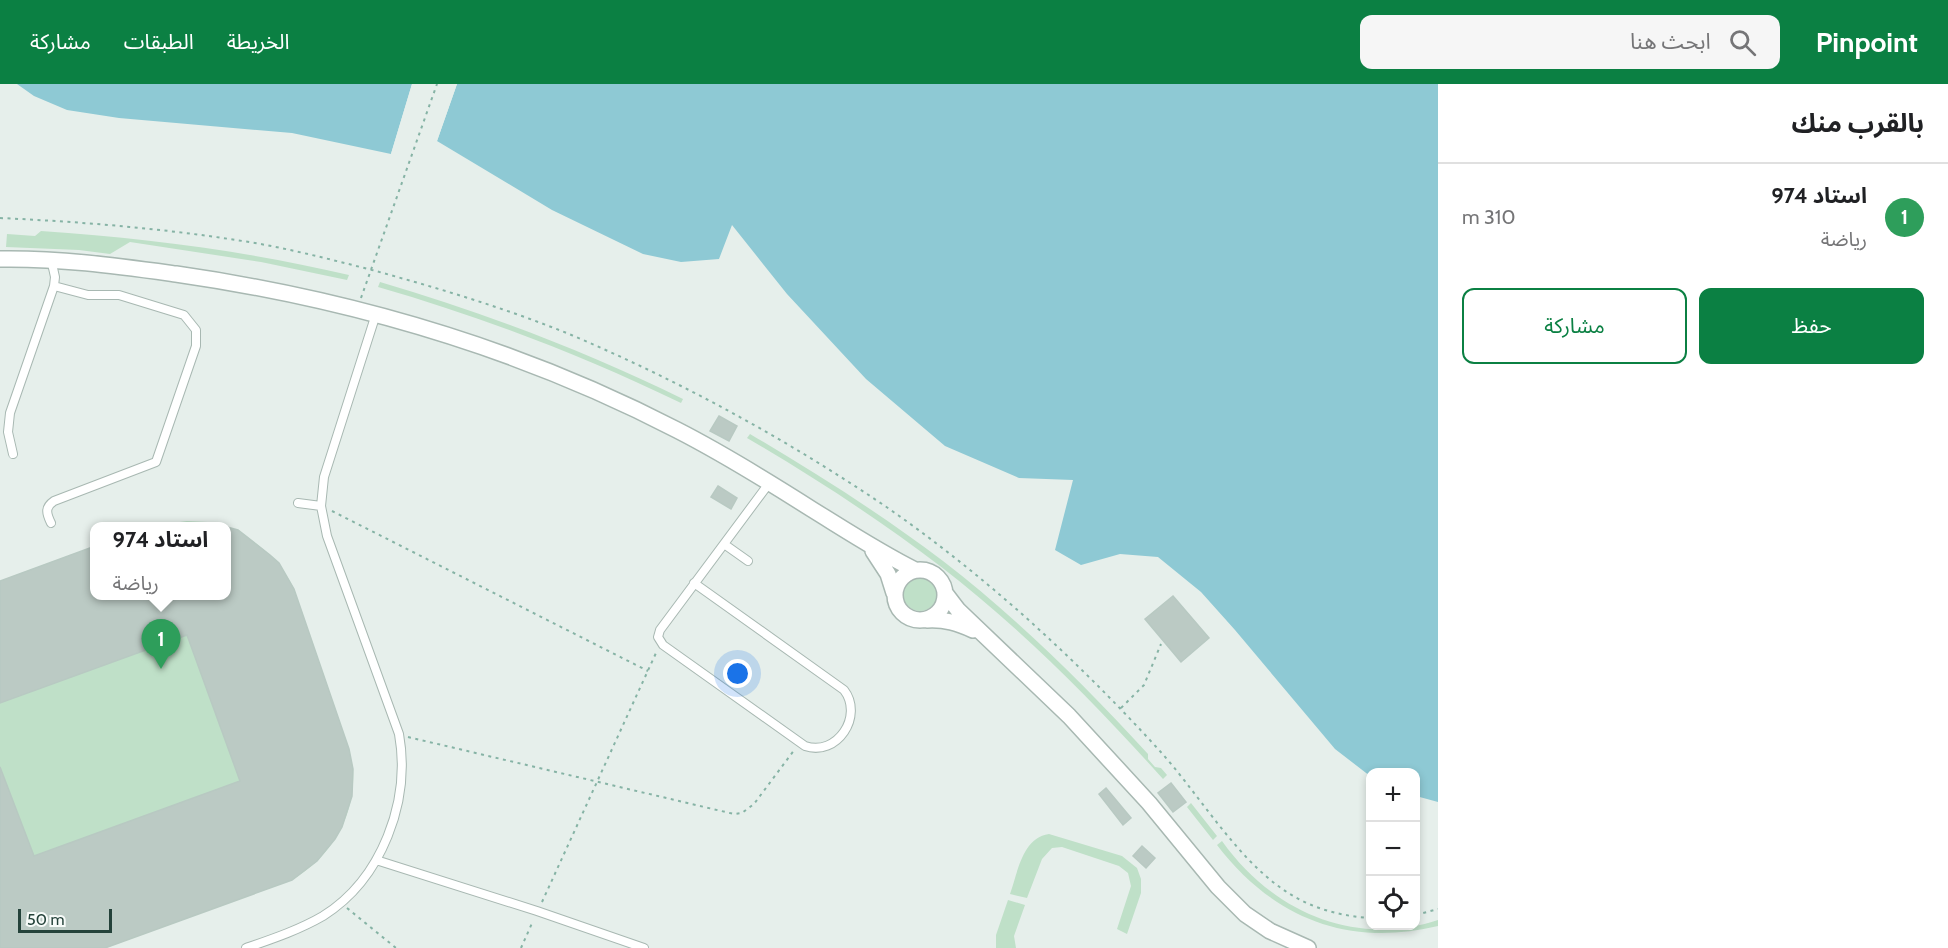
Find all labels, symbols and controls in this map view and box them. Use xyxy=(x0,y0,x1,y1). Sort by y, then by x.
search box xyxy=(1360,15,1780,69)
text: Pinpoint xyxy=(1816,25,1918,59)
icon: search xyxy=(1726,26,1759,59)
text: ابحث هنا xyxy=(1630,28,1711,55)
text: مشاركة xyxy=(30,29,91,54)
text: الطبقات xyxy=(124,29,194,54)
text: الخريطة xyxy=(227,29,290,54)
text: بالقرب منك xyxy=(1791,107,1924,139)
text: استاد 974 xyxy=(1771,182,1867,209)
text: 310 m xyxy=(1462,205,1515,229)
text: 1 xyxy=(1901,205,1908,229)
text: رياضة xyxy=(1821,227,1867,251)
button: مشاركة xyxy=(1462,288,1687,364)
button: حفظ xyxy=(1699,288,1924,364)
popup xyxy=(90,522,231,600)
text: استاد 974 xyxy=(113,526,208,553)
text: رياضة xyxy=(113,571,159,595)
pin: 1 xyxy=(142,620,180,669)
your location xyxy=(723,659,752,688)
map controls xyxy=(1366,768,1420,930)
button: + xyxy=(1366,768,1420,822)
button: − xyxy=(1366,822,1420,876)
button: locate xyxy=(1366,876,1420,930)
scale bar xyxy=(18,906,112,934)
text: 50 m xyxy=(27,910,64,929)

